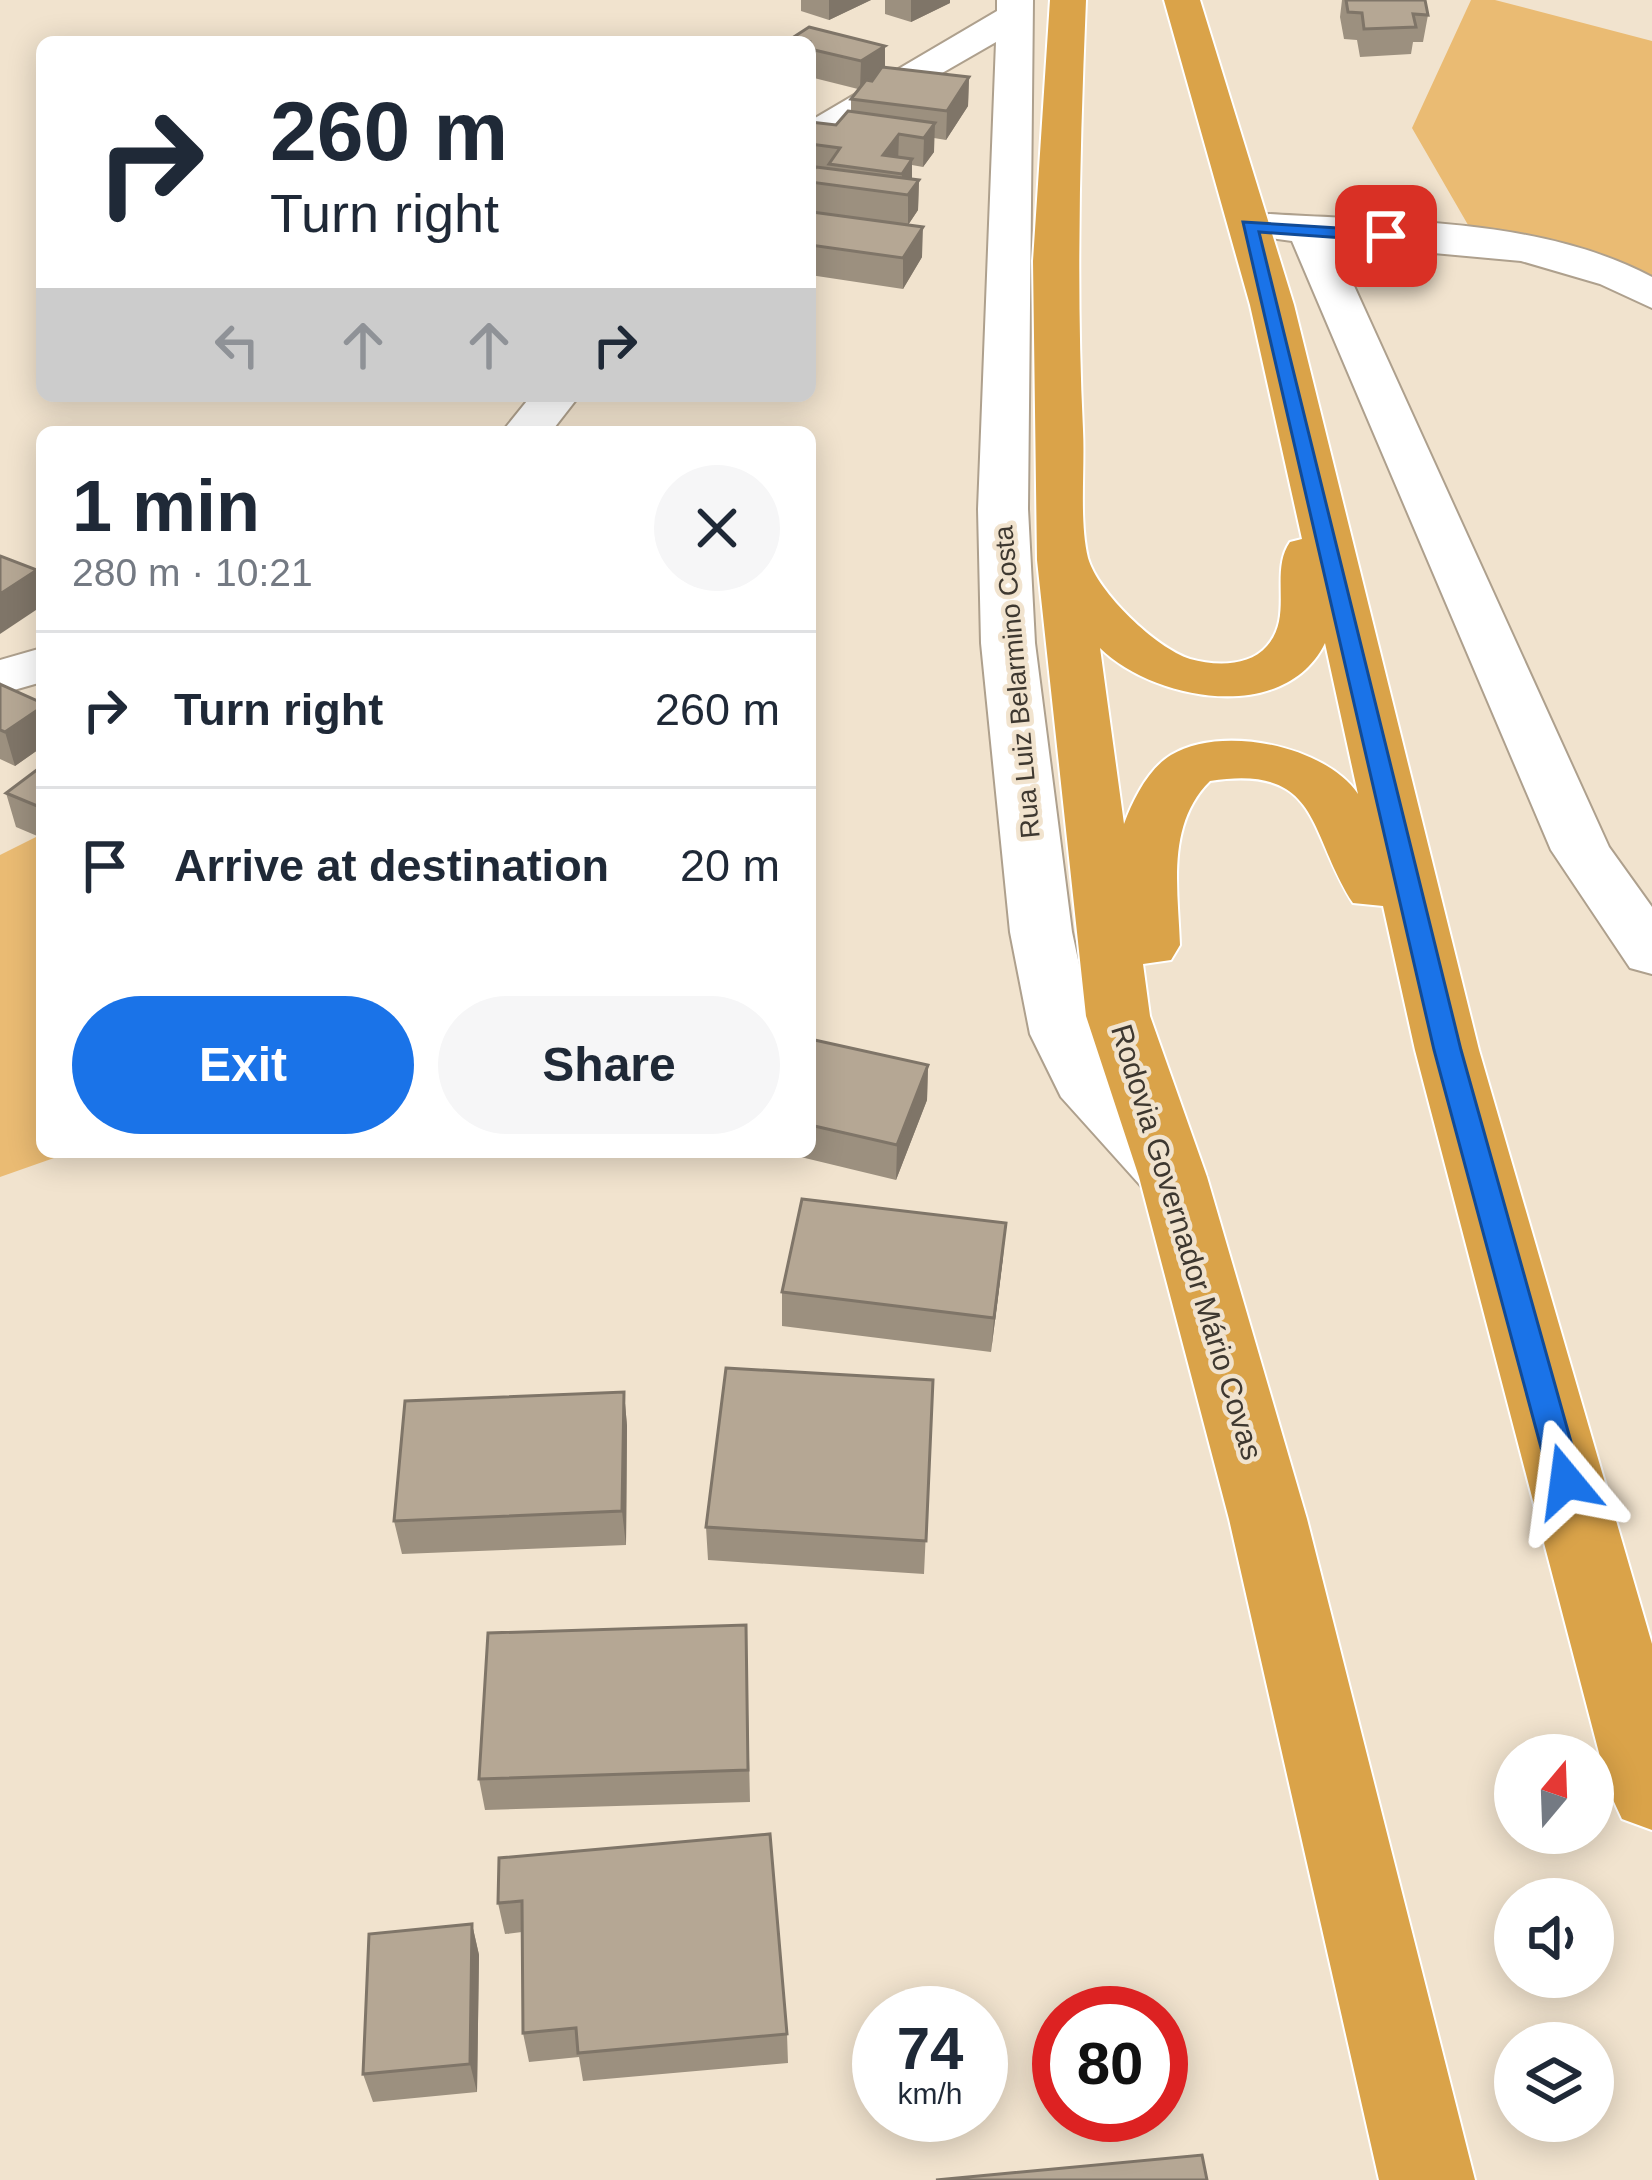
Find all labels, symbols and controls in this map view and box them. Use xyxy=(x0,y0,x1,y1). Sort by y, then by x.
icon: right xyxy=(72,84,228,240)
text: 260 m xyxy=(270,84,508,178)
text: Turn right xyxy=(270,183,499,243)
pin xyxy=(1335,185,1437,287)
icon: arrive xyxy=(1353,203,1419,269)
icon: left xyxy=(204,312,270,378)
icon: ahead xyxy=(330,312,396,378)
icon: ahead xyxy=(456,312,522,378)
icon: right xyxy=(582,312,648,378)
button: close xyxy=(654,465,780,591)
text: 1 min xyxy=(72,466,260,546)
street label: Rua Luiz Belarmino Costa xyxy=(988,523,1046,840)
text: 280 m · 10:21 xyxy=(72,551,313,594)
icon: right xyxy=(72,677,138,743)
text: Turn right xyxy=(174,684,383,735)
text: 260 m xyxy=(655,684,780,735)
icon: arrive xyxy=(72,833,138,899)
text: Arrive at destination xyxy=(174,840,609,891)
text: 20 m xyxy=(680,840,780,891)
button: Exit xyxy=(72,996,414,1134)
button: Share xyxy=(438,996,780,1134)
street label: Rodovia Governador Mário Covas xyxy=(1105,1020,1269,1464)
position arrow xyxy=(1503,1418,1629,1544)
north arrow xyxy=(1494,1734,1614,1854)
map controls xyxy=(1494,1734,1614,2142)
button: sound xyxy=(1494,1878,1614,1998)
speed limit sign: 80 xyxy=(1032,1986,1188,2142)
text: 74 xyxy=(897,2015,963,2082)
button: layers xyxy=(1494,2022,1614,2142)
text: km/h xyxy=(897,2077,963,2110)

